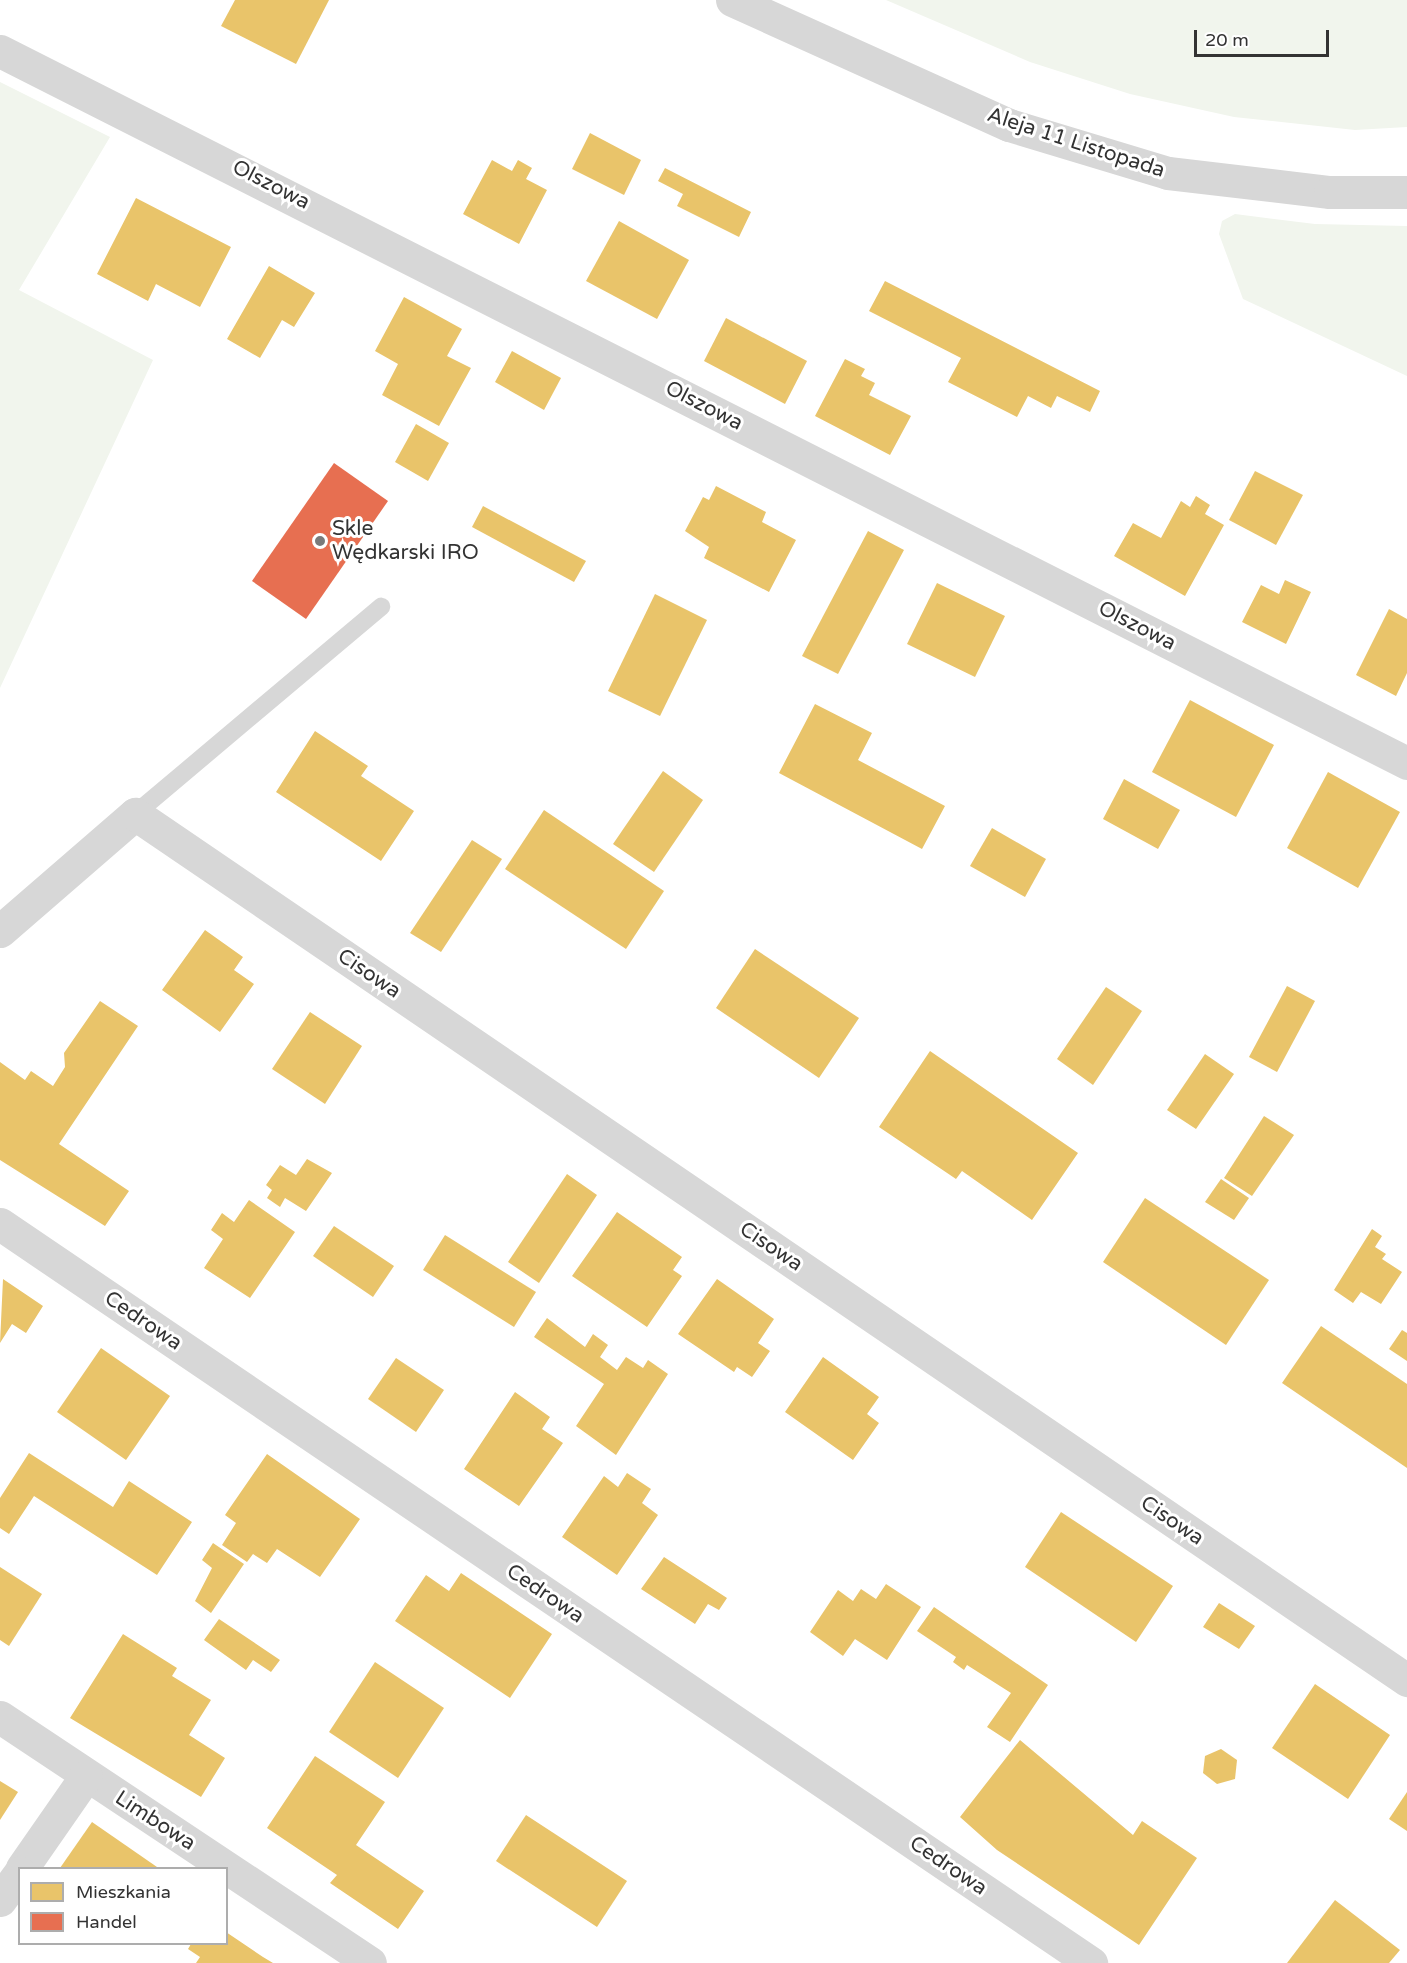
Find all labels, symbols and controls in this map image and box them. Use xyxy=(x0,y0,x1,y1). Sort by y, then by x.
scale bar xyxy=(1197,18,1332,56)
text: 20 m xyxy=(1205,29,1249,51)
street label: Aleja 11 Listopada xyxy=(984,102,1168,184)
street label: Olszowa xyxy=(228,155,314,215)
street label: Olszowa xyxy=(661,376,747,436)
place label: Skle Wędkarski IRO xyxy=(332,516,479,566)
marker: Skle Wędkarski IRO xyxy=(313,534,327,548)
street label: Olszowa xyxy=(1094,596,1180,656)
street label: Cisowa xyxy=(333,944,405,1004)
street label: Cisowa xyxy=(735,1217,807,1277)
street label: Cedrowa xyxy=(99,1286,187,1356)
street label: Cisowa xyxy=(1136,1491,1208,1551)
street label: Cedrowa xyxy=(501,1559,589,1629)
street label: Limbowa xyxy=(110,1786,200,1856)
street label: Cedrowa xyxy=(904,1831,992,1901)
legend xyxy=(18,1867,228,1945)
text: Mieszkania xyxy=(76,1881,171,1903)
text: Handel xyxy=(76,1911,137,1933)

